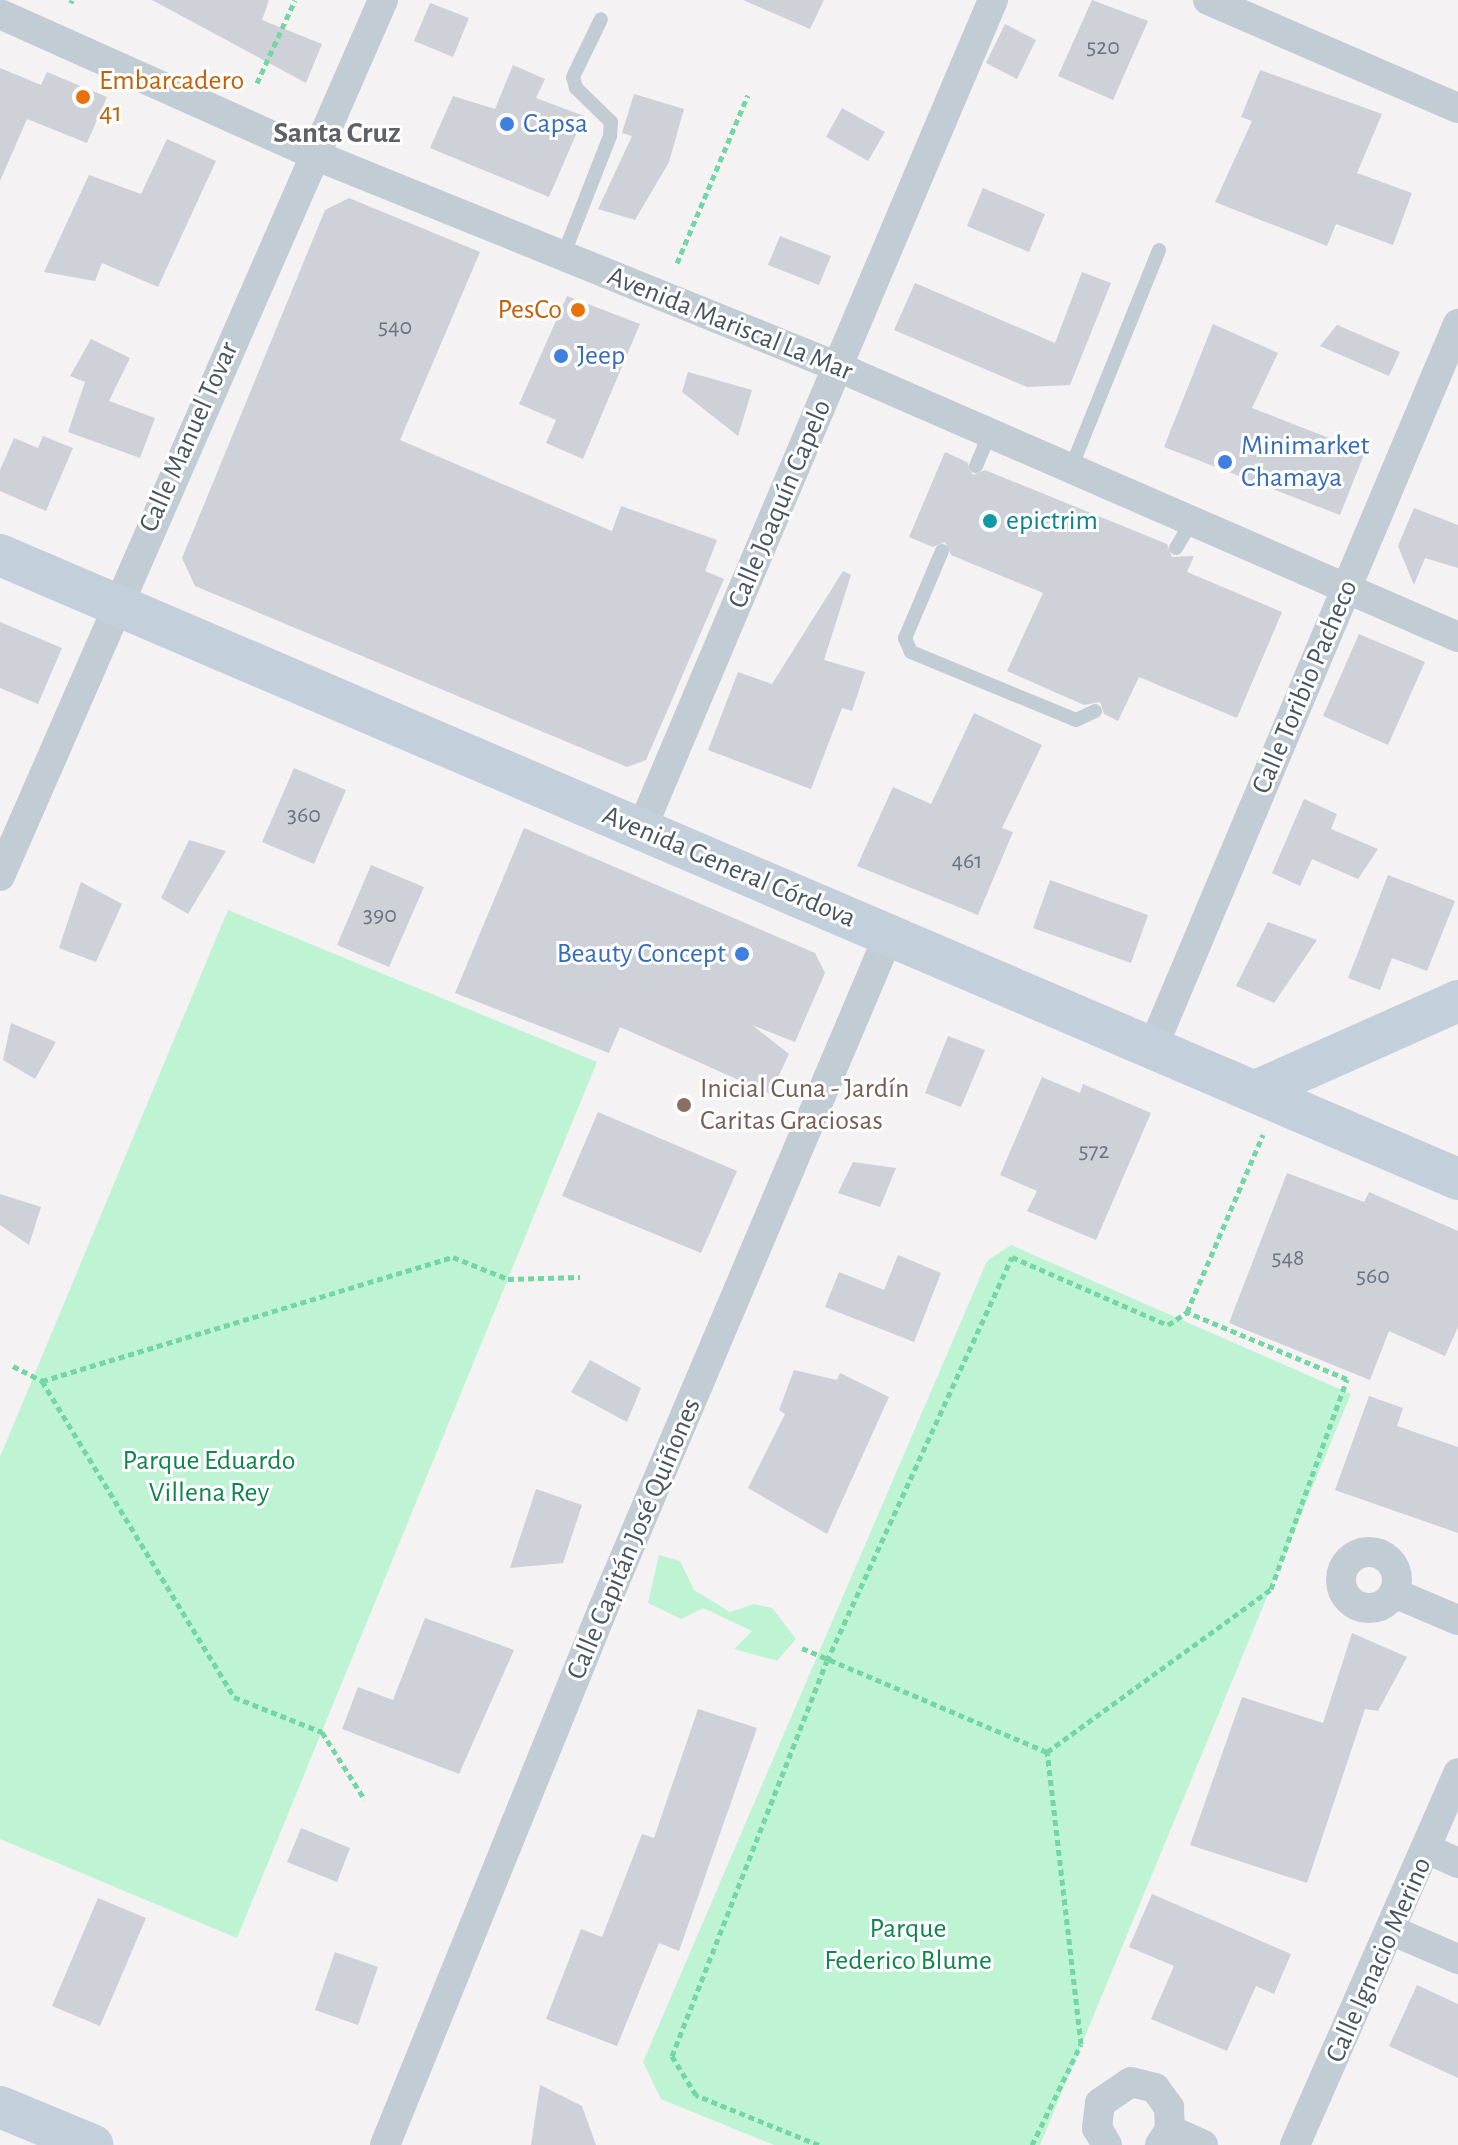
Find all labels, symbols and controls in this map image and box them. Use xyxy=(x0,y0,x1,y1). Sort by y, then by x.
house number: 520 xyxy=(1086,34,1120,62)
place label: Embarcadero 41 xyxy=(99,64,244,130)
marker: Embarcadero 41 xyxy=(74,88,92,106)
place label: Capsa xyxy=(523,107,588,141)
district label: Santa Cruz xyxy=(273,115,401,151)
marker: Capsa xyxy=(498,115,516,133)
street label: Avenida Mariscal La Mar xyxy=(602,259,858,389)
place label: PesCo xyxy=(498,293,562,327)
marker: PesCo xyxy=(569,301,587,319)
house number: 540 xyxy=(378,314,412,342)
street label: Calle Manuel Tovar xyxy=(132,337,246,537)
place label: Jeep xyxy=(577,339,625,373)
marker: Jeep xyxy=(552,347,570,365)
street label: Calle Joaquín Capelo xyxy=(721,395,839,613)
place label: Minimarket Chamaya xyxy=(1241,429,1369,495)
marker: Minimarket Chamaya xyxy=(1216,453,1234,471)
place label: epictrim xyxy=(1006,504,1098,538)
marker: epictrim xyxy=(981,512,999,530)
street label: Calle Toribio Pacheco xyxy=(1245,575,1365,799)
street label: Avenida General Córdova xyxy=(597,798,861,936)
house number: 360 xyxy=(287,802,321,830)
house number: 461 xyxy=(951,848,983,876)
house number: 390 xyxy=(363,902,397,930)
place label: Beauty Concept xyxy=(557,937,726,971)
marker: Beauty Concept xyxy=(733,945,751,963)
place label: Inicial Cuna - Jardín Caritas Graciosas xyxy=(700,1072,909,1138)
marker: Inicial Cuna - Jardín Caritas Graciosas xyxy=(675,1096,693,1114)
house number: 572 xyxy=(1079,1138,1109,1166)
house number: 548 xyxy=(1272,1245,1304,1273)
house number: 560 xyxy=(1356,1263,1390,1291)
street label: Calle Capitán José Quiñones xyxy=(559,1393,709,1685)
park label: Parque Eduardo Villena Rey xyxy=(122,1444,296,1510)
street label: Calle Ignacio Merino xyxy=(1319,1852,1439,2068)
park label: Parque Federico Blume xyxy=(824,1912,992,1978)

